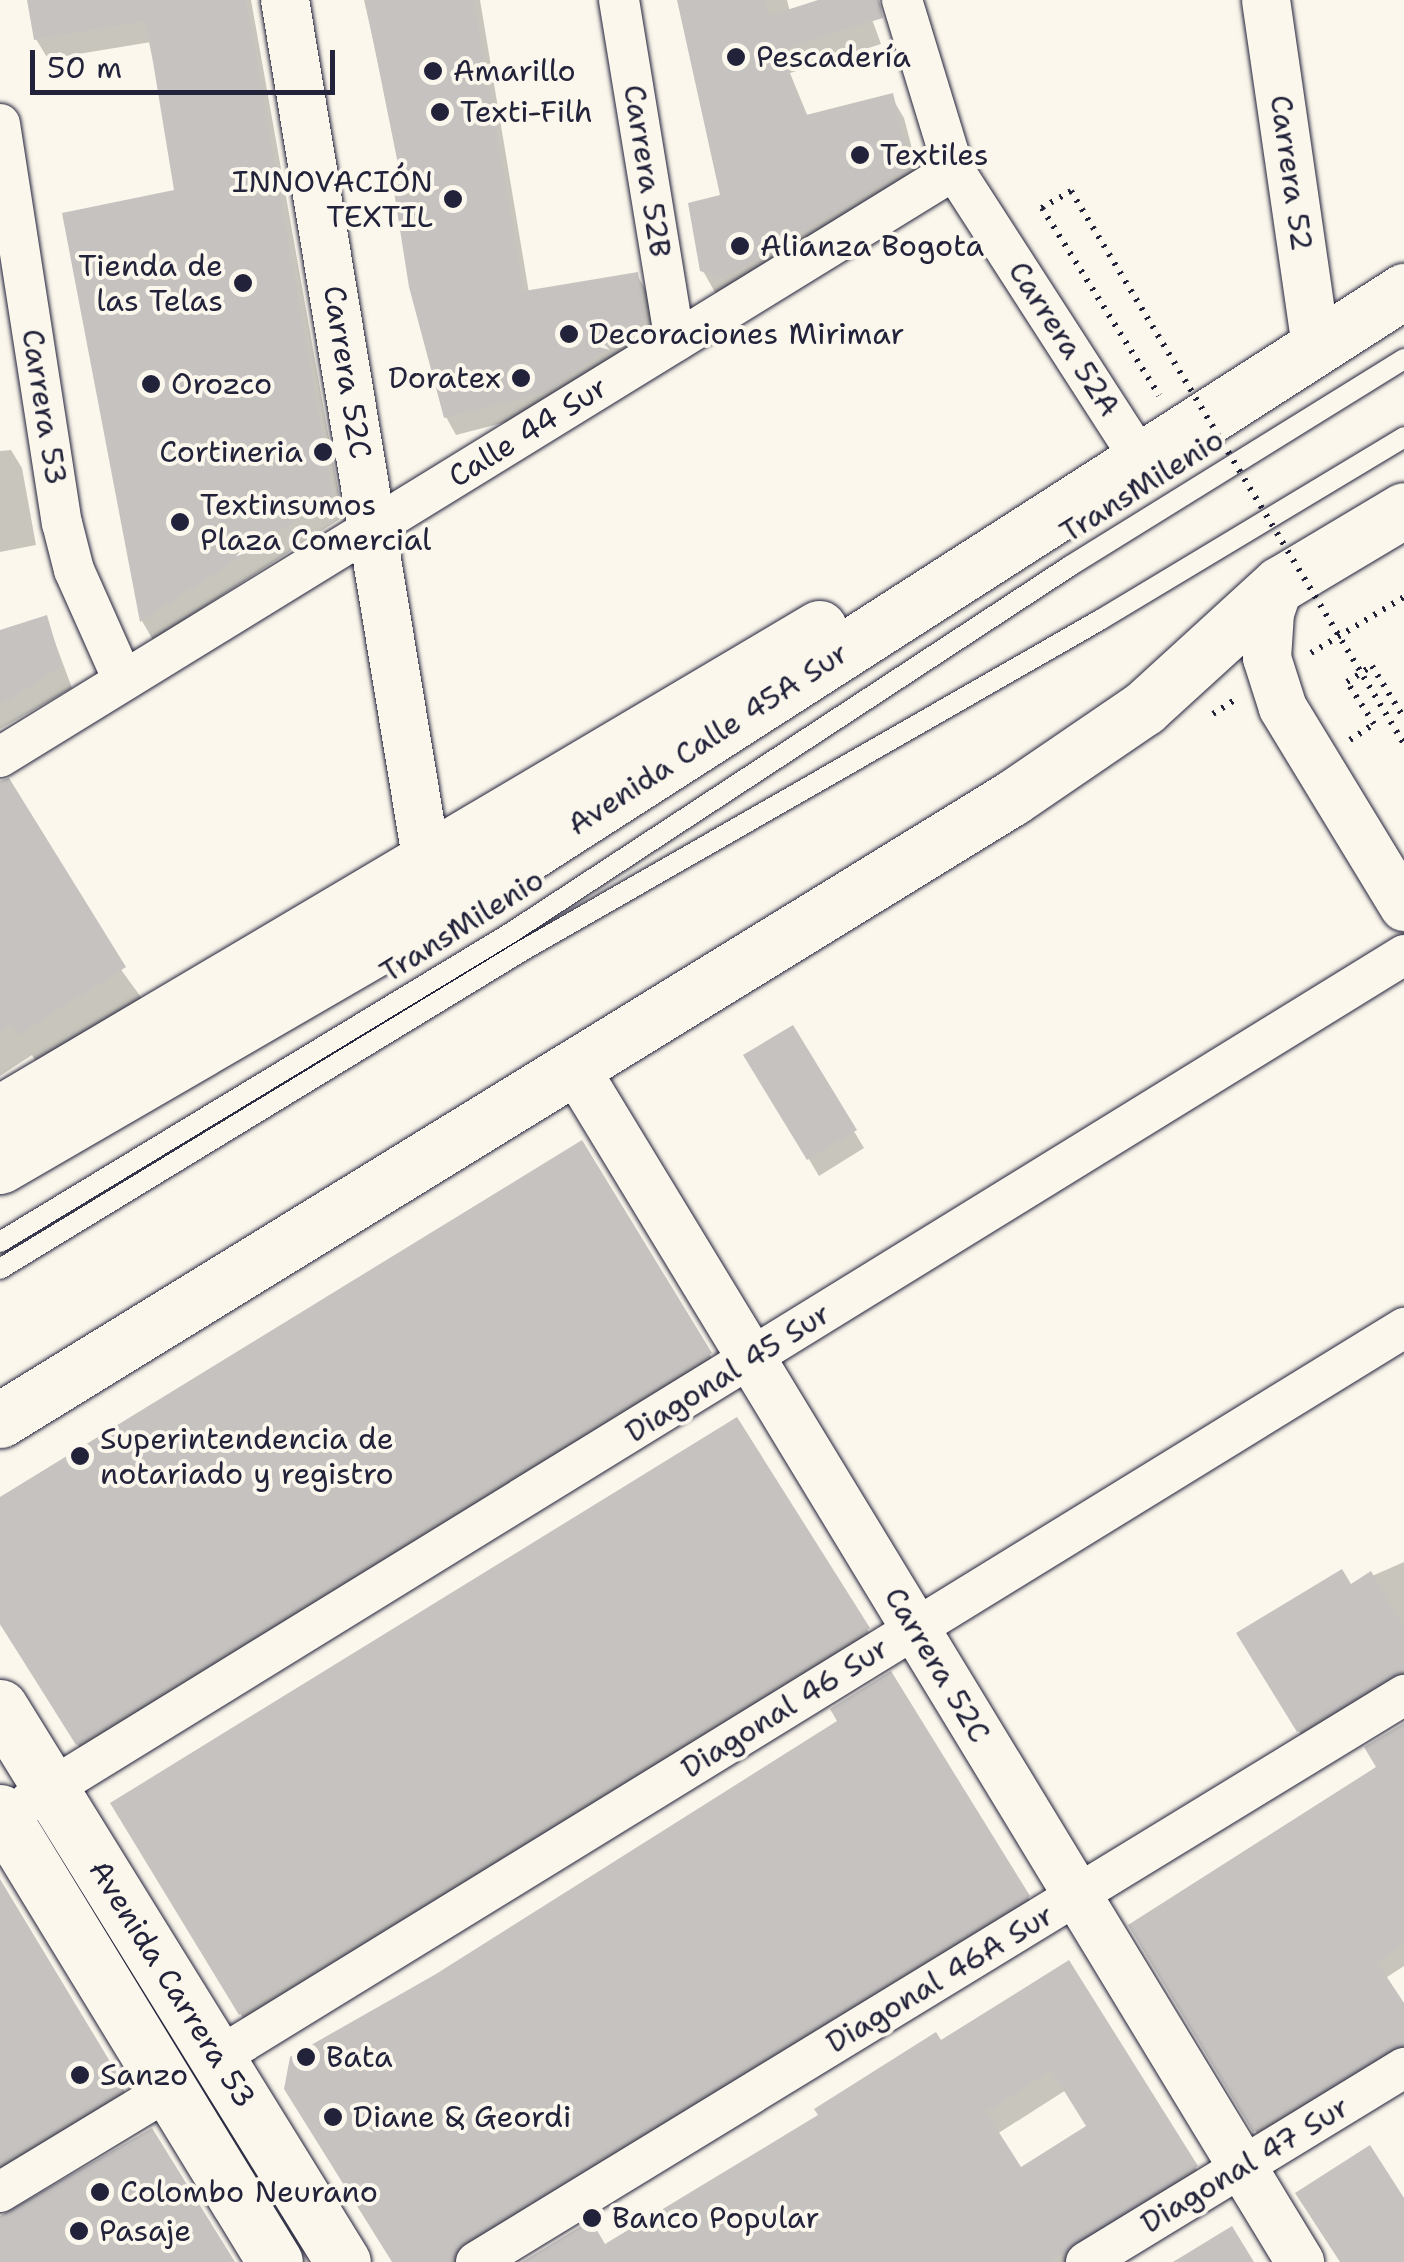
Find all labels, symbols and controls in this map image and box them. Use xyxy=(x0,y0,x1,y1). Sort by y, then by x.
scale bar xyxy=(35,30,340,92)
place label: Pescadería xyxy=(756,39,911,75)
marker: Pescadería xyxy=(725,46,747,68)
text: 50 m xyxy=(47,47,122,88)
place label: Amarillo xyxy=(453,53,576,89)
marker: Amarillo xyxy=(422,60,444,82)
street label: Carrera 52B xyxy=(616,82,678,260)
street label: Carrera 52 xyxy=(1262,93,1320,253)
place label: Texti-Filh xyxy=(460,94,593,130)
marker: Texti-Filh xyxy=(429,101,451,123)
place label: Textiles xyxy=(880,137,989,173)
marker: Textiles xyxy=(849,144,871,166)
place label: INNOVACIÓN TEXTIL xyxy=(232,164,433,234)
marker: INNOVACIÓN TEXTIL xyxy=(442,188,464,210)
place label: Alianza Bogota xyxy=(760,228,984,264)
marker: Alianza Bogota xyxy=(729,235,751,257)
place label: Tienda de las Telas xyxy=(78,248,223,318)
street label: Carrera 52A xyxy=(1000,255,1128,423)
marker: Tienda de las Telas xyxy=(232,272,254,294)
street label: Carrera 52C xyxy=(316,283,378,461)
place label: Decoraciones Mirimar xyxy=(589,316,905,352)
marker: Decoraciones Mirimar xyxy=(558,323,580,345)
street label: Carrera 53 xyxy=(14,326,74,488)
place label: Doratex xyxy=(388,360,501,396)
place label: Orozco xyxy=(171,366,272,402)
marker: Doratex xyxy=(510,367,532,389)
street label: Calle 44 Sur xyxy=(442,369,614,495)
marker: Orozco xyxy=(140,373,162,395)
street label: TransMilenio xyxy=(1054,421,1230,551)
place label: Cortineria xyxy=(159,434,303,470)
marker: Cortineria xyxy=(312,441,334,463)
place label: Textinsumos Plaza Comercial xyxy=(200,487,431,558)
marker: Textinsumos Plaza Comercial xyxy=(169,511,191,533)
street label: Avenida Calle 45A Sur xyxy=(561,635,855,843)
street label: TransMilenio xyxy=(374,861,550,991)
street label: Diagonal 45 Sur xyxy=(619,1296,837,1450)
place label: Superintendencia de notariado y registro xyxy=(100,1421,394,1492)
marker: Superintendencia de notariado y registro xyxy=(69,1445,91,1467)
street label: Carrera 52C xyxy=(877,1581,997,1749)
street label: Diagonal 46 Sur xyxy=(675,1630,895,1786)
street label: Avenida Carrera 53 xyxy=(81,1854,263,2114)
street label: Diagonal 46A Sur xyxy=(820,1897,1060,2061)
place label: Bata xyxy=(326,2039,393,2075)
marker: Bata xyxy=(295,2046,317,2068)
place label: Sanzo xyxy=(100,2057,188,2093)
marker: Sanzo xyxy=(69,2064,91,2086)
street label: Diagonal 47 Sur xyxy=(1135,2089,1355,2241)
place label: Diane & Geordi xyxy=(353,2099,571,2135)
marker: Diane & Geordi xyxy=(322,2106,344,2128)
place label: Colombo Neurano xyxy=(120,2174,378,2210)
marker: Colombo Neurano xyxy=(89,2181,111,2203)
place label: Banco Popular xyxy=(612,2200,820,2236)
marker: Banco Popular xyxy=(581,2207,603,2229)
place label: Pasaje xyxy=(99,2213,191,2249)
marker: Pasaje xyxy=(68,2220,90,2242)

